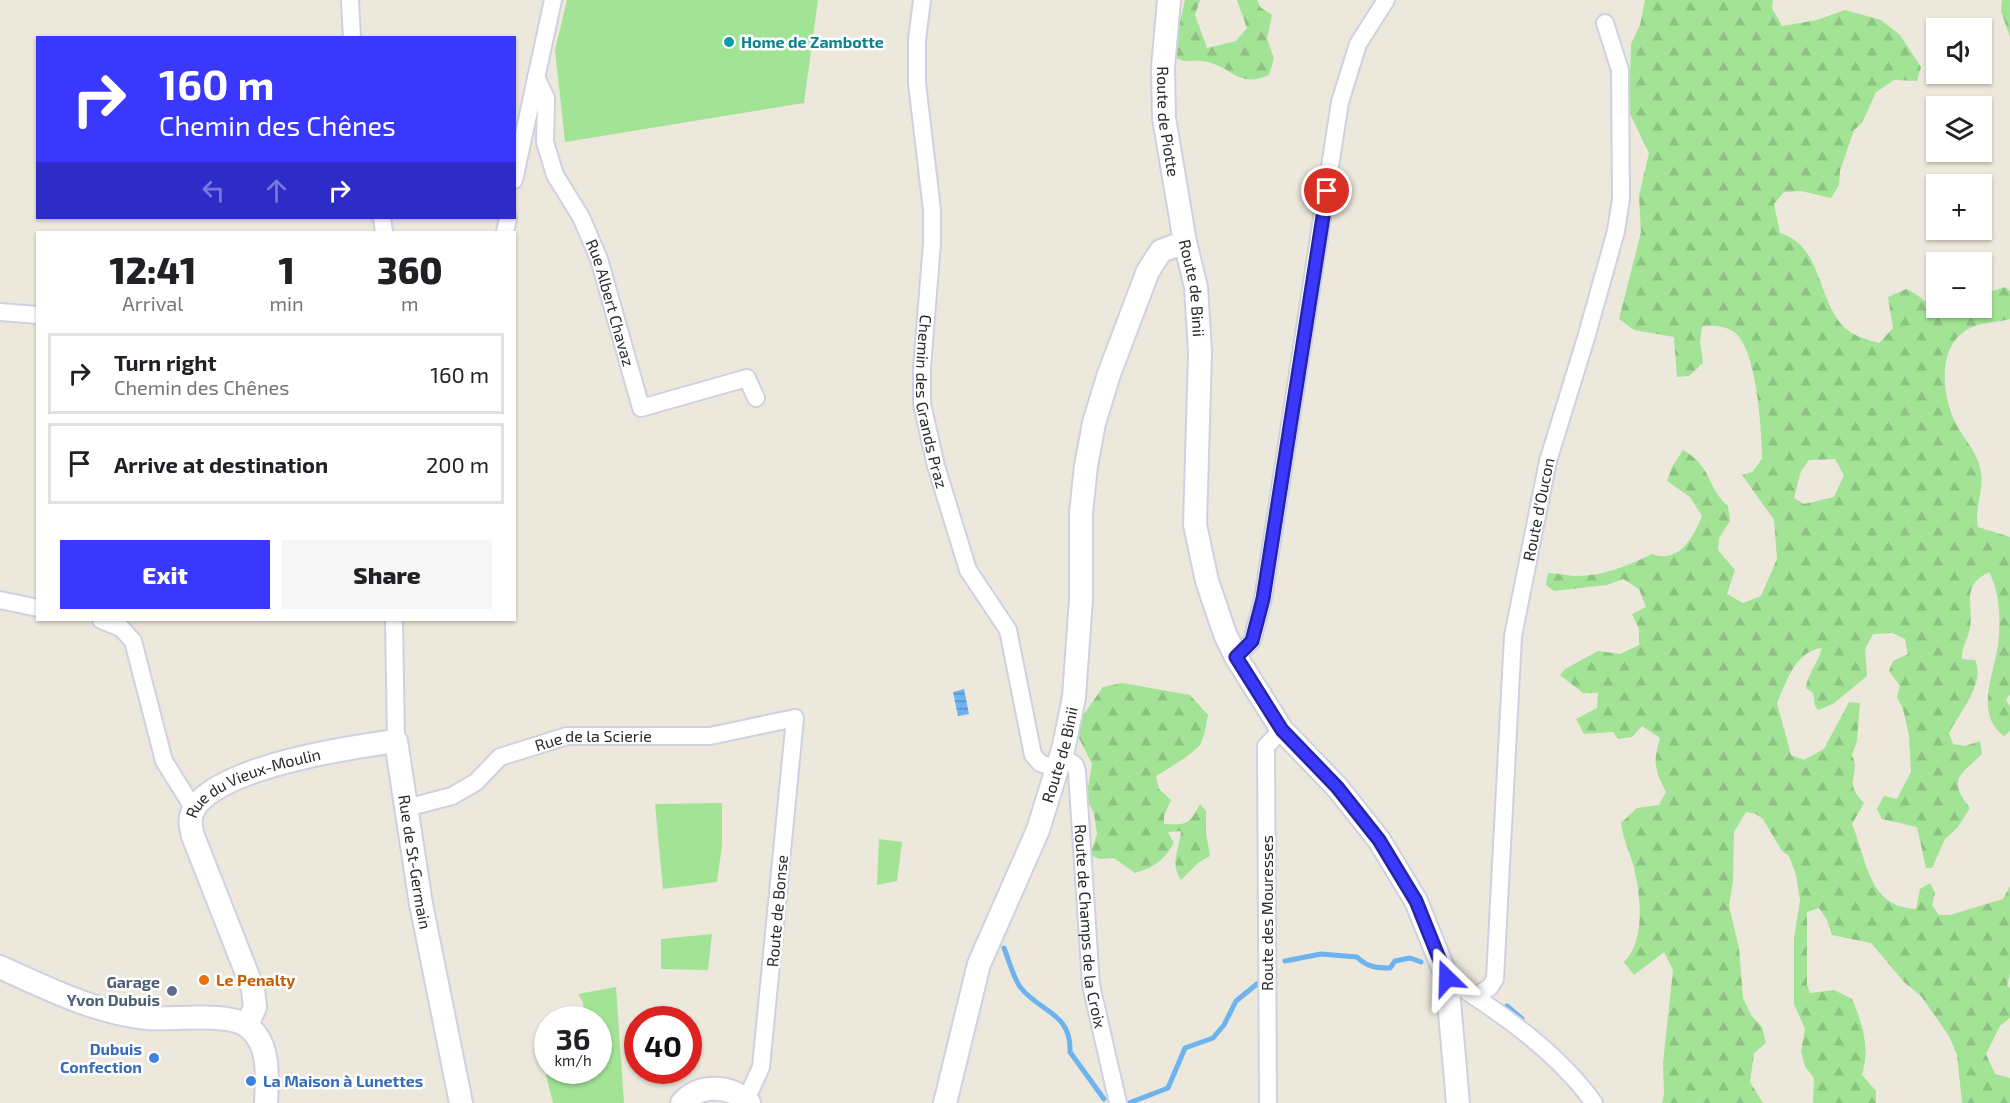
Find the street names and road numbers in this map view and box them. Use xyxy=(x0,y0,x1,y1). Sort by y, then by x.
street label: Route de Piotte xyxy=(1154,66,1184,178)
street label: Rue Albert Chavaz xyxy=(583,236,639,368)
street label: Route de Binii xyxy=(1176,237,1209,337)
street label: Chemin des Grands Praz xyxy=(913,314,952,490)
street label: Route d'Oucon xyxy=(1518,456,1557,563)
street label: Route de Binii xyxy=(1037,705,1081,805)
street label: Rue de la Scierie xyxy=(532,726,652,755)
street label: Rue du Vieux-Moulin xyxy=(181,744,322,820)
street label: Rue de St-Germain xyxy=(395,793,436,931)
street label: Route de Champs de la Croix xyxy=(1071,824,1111,1031)
street label: Route des Mouresses xyxy=(1257,835,1276,991)
street label: Route de Bonse xyxy=(762,854,791,968)

